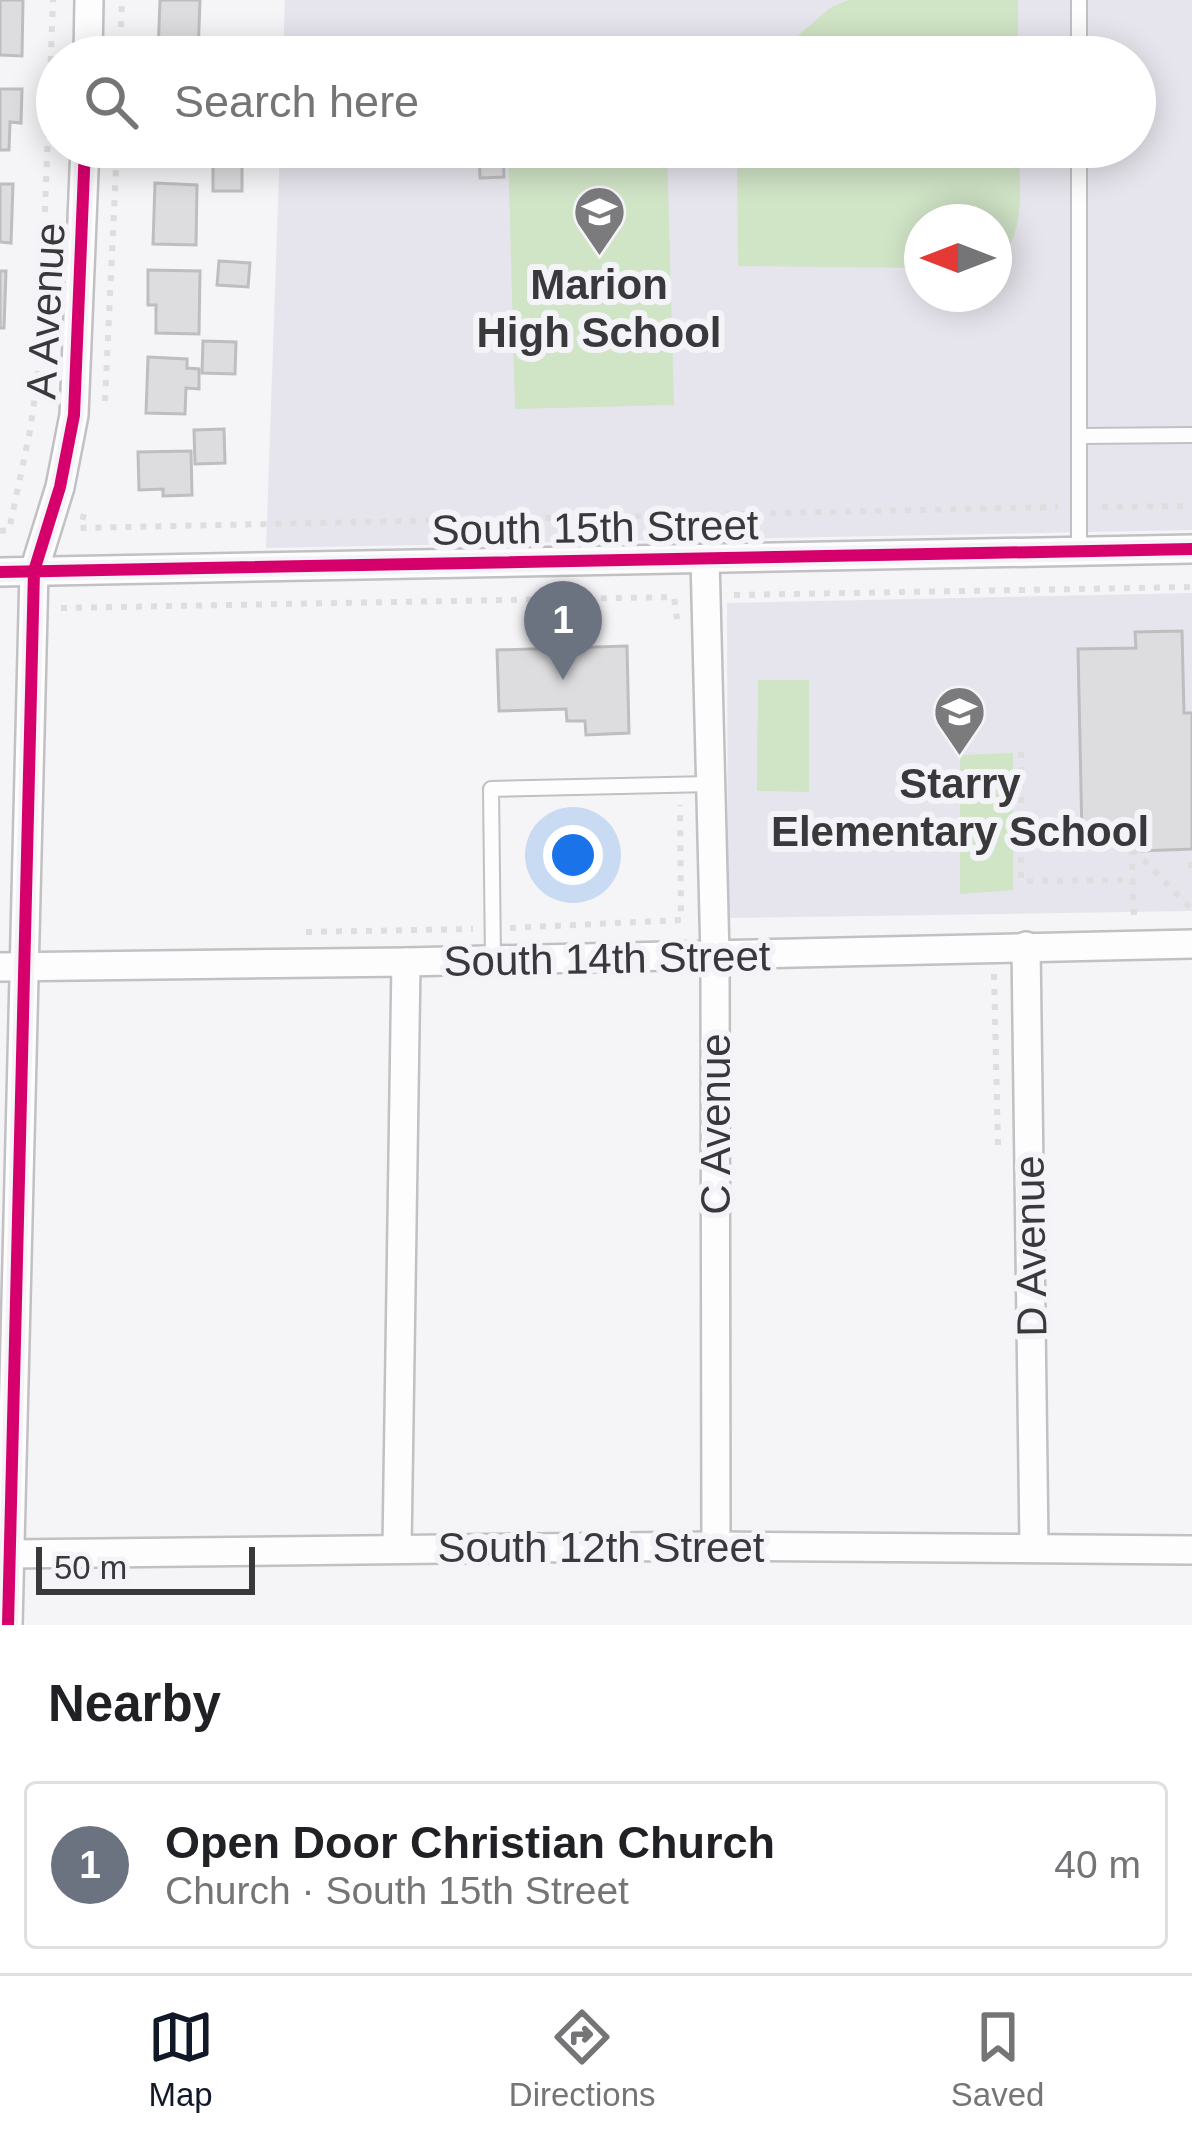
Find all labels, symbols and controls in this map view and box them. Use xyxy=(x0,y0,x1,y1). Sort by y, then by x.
search box xyxy=(36,36,1156,168)
icon: search xyxy=(78,69,144,135)
text: Search here xyxy=(174,76,419,127)
school or university icon: Marion High School xyxy=(571,184,627,258)
north arrow xyxy=(904,204,1012,312)
street label: A Avenue xyxy=(17,222,74,401)
place label: Marion High School xyxy=(477,261,722,356)
street label: South 15th Street xyxy=(431,501,759,554)
pin: 1 xyxy=(524,581,602,680)
school or university icon: Starry Elementary School xyxy=(932,683,988,757)
place label: Starry Elementary School xyxy=(771,760,1149,855)
your location xyxy=(543,825,603,885)
street label: South 14th Street xyxy=(443,932,771,985)
street label: C Avenue xyxy=(692,1033,739,1215)
street label: D Avenue xyxy=(1005,1155,1056,1337)
street label: South 12th Street xyxy=(438,1524,765,1571)
scale bar xyxy=(36,1541,255,1594)
text: 50 m xyxy=(54,1549,127,1586)
text: Nearby xyxy=(48,1675,221,1732)
text: Open Door Christian Church xyxy=(165,1817,775,1868)
text: 1 xyxy=(79,1843,101,1886)
text: 40 m xyxy=(1054,1843,1141,1886)
text: Church · South 15th Street xyxy=(165,1869,629,1912)
tab: Map xyxy=(148,2004,214,2114)
tab: Directions xyxy=(509,2004,656,2114)
tab: Saved xyxy=(951,2004,1044,2114)

